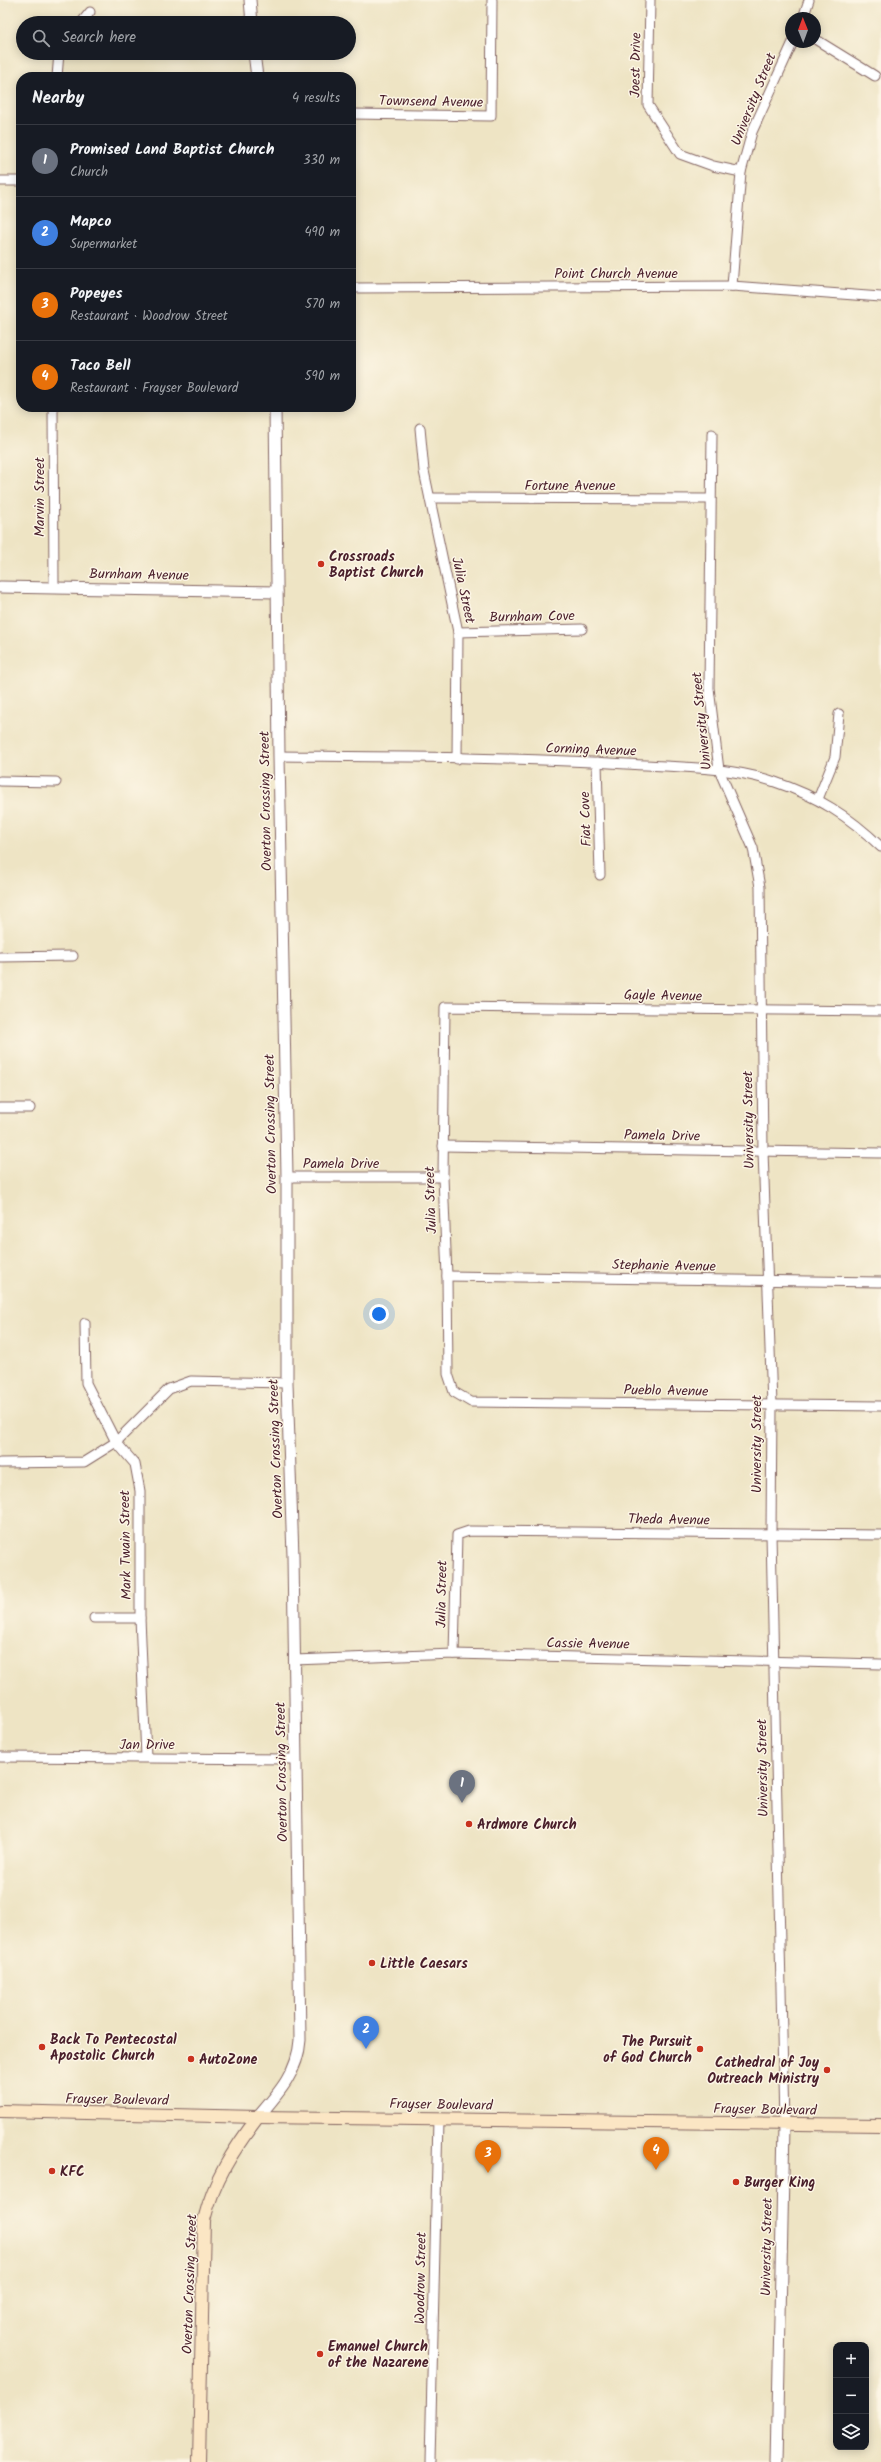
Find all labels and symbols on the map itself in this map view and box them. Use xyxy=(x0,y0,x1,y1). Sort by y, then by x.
north arrow xyxy=(785,12,821,48)
street label: Joest Drive xyxy=(624,31,648,98)
street label: University Street xyxy=(725,49,783,149)
street label: Townsend Avenue xyxy=(379,90,484,114)
street label: Point Church Avenue xyxy=(554,263,678,285)
street label: Marvin Street xyxy=(29,456,51,537)
street label: Fortune Avenue xyxy=(524,475,616,497)
place label: Crossroads Baptist Church xyxy=(329,546,424,584)
street label: Julia Street xyxy=(445,555,481,626)
marker: Crossroads Baptist Church xyxy=(316,559,326,569)
street label: Burnham Avenue xyxy=(89,563,190,587)
street label: Burnham Cove xyxy=(489,605,576,629)
street label: University Street xyxy=(686,670,718,771)
street label: Overton Crossing Street xyxy=(254,730,278,871)
street label: Corning Avenue xyxy=(545,737,638,763)
street label: Fiat Cove xyxy=(574,790,598,847)
street label: Gayle Avenue xyxy=(624,984,703,1008)
street label: Overton Crossing Street xyxy=(259,1053,283,1194)
street label: University Street xyxy=(737,1070,761,1169)
street label: Pamela Drive xyxy=(624,1124,701,1148)
street label: Pamela Drive xyxy=(303,1153,380,1175)
street label: Julia Street xyxy=(419,1165,443,1234)
street label: Stephanie Avenue xyxy=(612,1254,717,1278)
your location xyxy=(369,1304,389,1324)
street label: Overton Crossing Street xyxy=(263,1378,289,1519)
street label: Pueblo Avenue xyxy=(624,1379,709,1403)
street label: University Street xyxy=(746,1394,768,1493)
street label: Mark Twain Street xyxy=(114,1489,138,1600)
street label: Theda Avenue xyxy=(628,1508,711,1532)
street label: Julia Street xyxy=(430,1559,454,1628)
street label: Cassie Avenue xyxy=(546,1632,631,1656)
street label: Overton Crossing Street xyxy=(270,1701,294,1842)
street label: University Street xyxy=(751,1718,775,1817)
street label: Jan Drive xyxy=(119,1734,175,1756)
pin: 1 xyxy=(449,1770,475,1803)
place label: Ardmore Church xyxy=(477,1814,577,1836)
marker: Ardmore Church xyxy=(464,1819,474,1829)
place label: Little Caesars xyxy=(380,1953,468,1975)
marker: Little Caesars xyxy=(367,1958,377,1968)
pin: 2 xyxy=(353,2016,379,2049)
place label: Back To Pentecostal Apostolic Church xyxy=(50,2029,177,2067)
place label: The Pursuit of God Church xyxy=(603,2031,693,2069)
marker: Back To Pentecostal Apostolic Church xyxy=(37,2042,47,2052)
marker: The Pursuit of God Church xyxy=(695,2044,705,2054)
place label: AutoZone xyxy=(199,2049,258,2071)
place label: Cathedral of Joy Outreach Ministry xyxy=(707,2052,820,2090)
marker: AutoZone xyxy=(186,2054,196,2064)
marker: Cathedral of Joy Outreach Ministry xyxy=(822,2065,832,2075)
street label: Frayser Boulevard xyxy=(65,2088,170,2112)
street label: Frayser Boulevard xyxy=(389,2093,494,2117)
street label: Frayser Boulevard xyxy=(713,2098,818,2122)
pin: 4 xyxy=(643,2137,669,2170)
pin: 3 xyxy=(475,2140,501,2173)
place label: KFC xyxy=(60,2161,85,2183)
marker: KFC xyxy=(47,2166,57,2176)
place label: Burger King xyxy=(744,2172,815,2194)
marker: Burger King xyxy=(731,2177,741,2187)
street label: University Street xyxy=(755,2197,779,2296)
street label: Overton Crossing Street xyxy=(177,2213,203,2354)
street label: Woodrow Street xyxy=(409,2231,433,2324)
place label: Emanuel Church of the Nazarene xyxy=(328,2336,429,2374)
marker: Emanuel Church of the Nazarene xyxy=(315,2349,325,2359)

